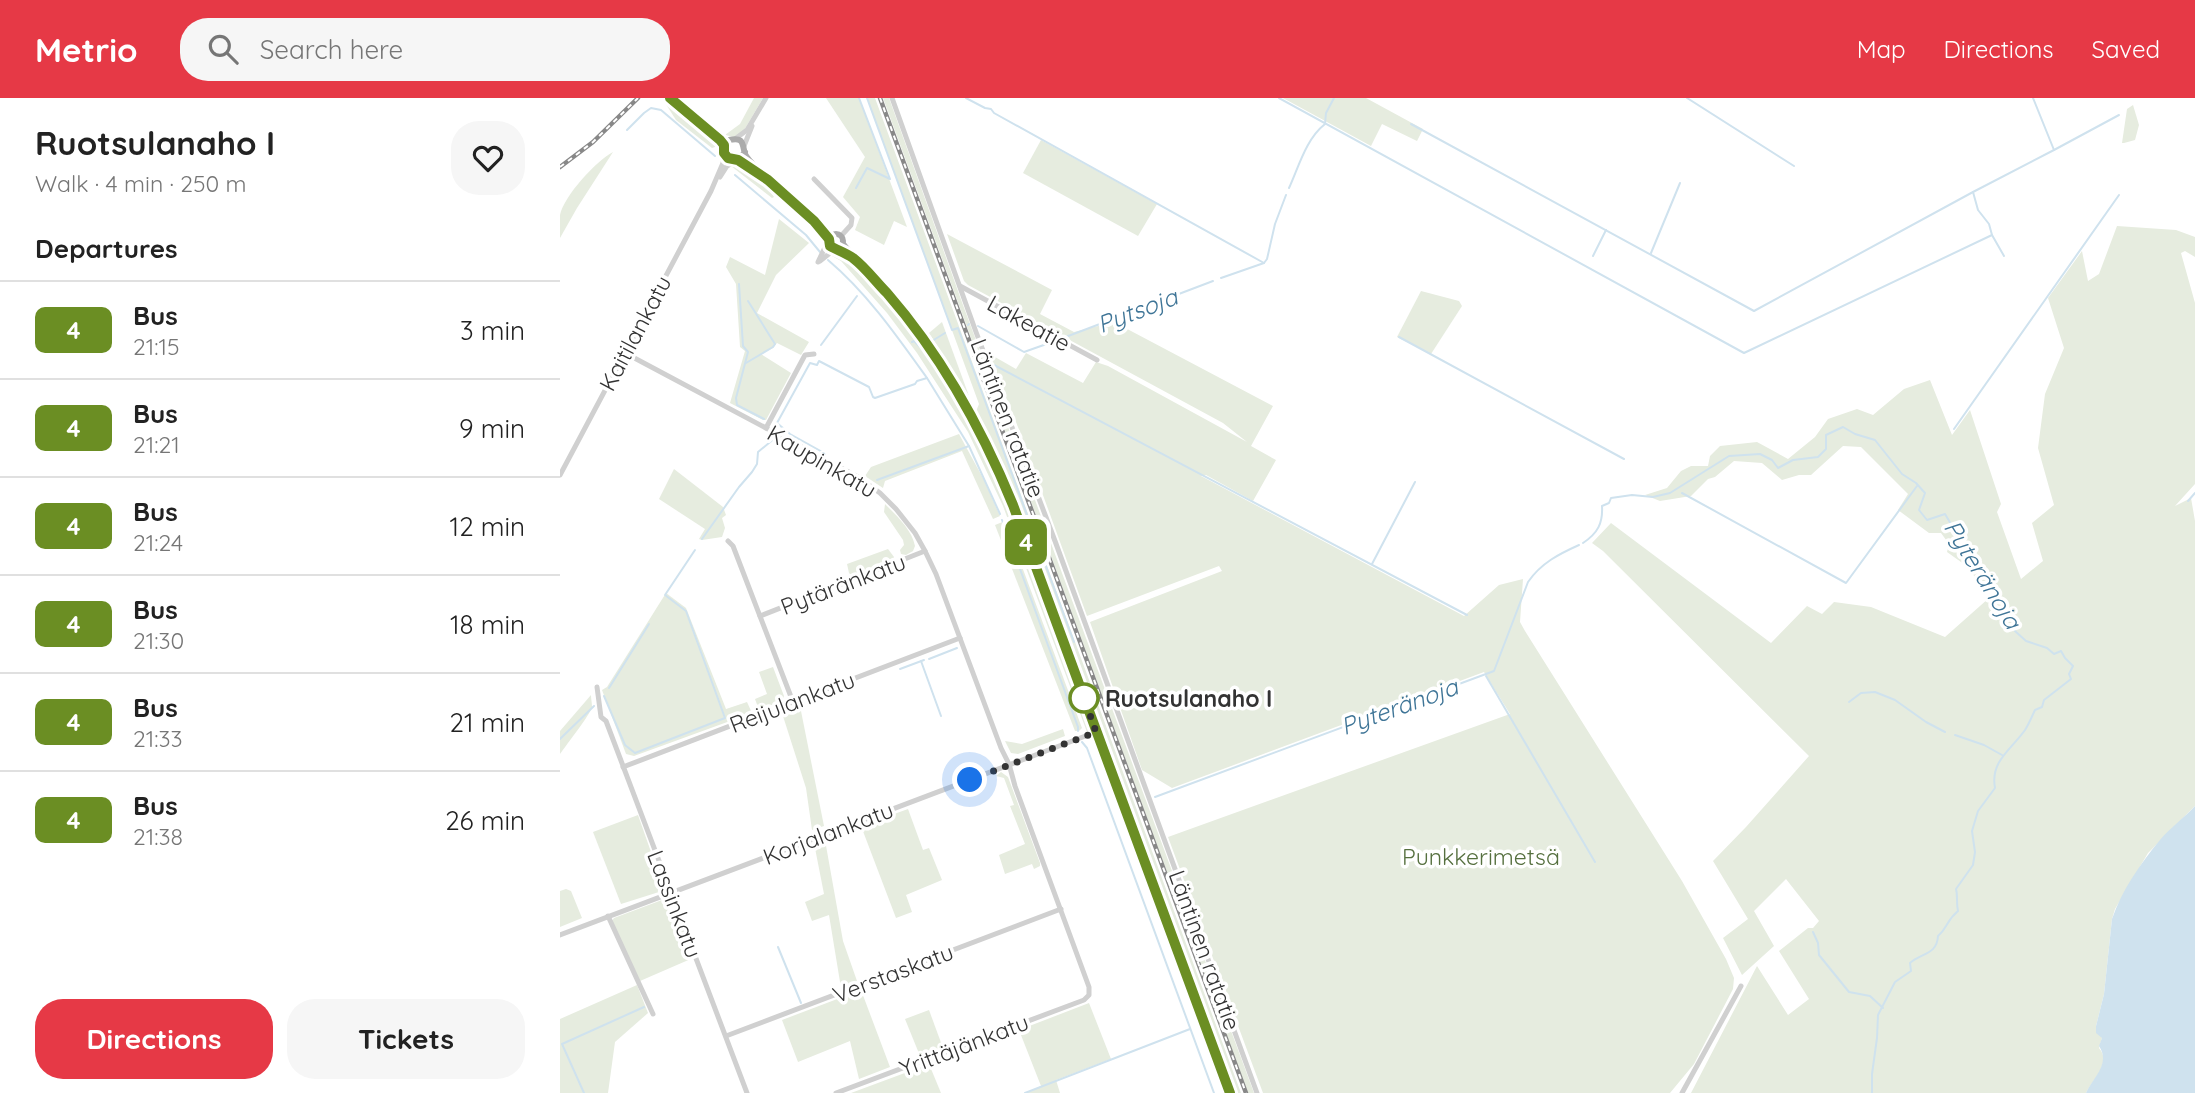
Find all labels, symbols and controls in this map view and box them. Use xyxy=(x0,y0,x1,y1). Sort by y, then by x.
search box xyxy=(180,18,670,81)
text: Metrio xyxy=(35,29,138,70)
icon: search xyxy=(204,30,242,68)
text: Search here xyxy=(260,33,403,66)
text: Map xyxy=(1857,34,1906,64)
text: Directions xyxy=(1944,34,2054,64)
text: Saved xyxy=(2092,34,2160,64)
button: heart xyxy=(451,121,525,195)
text: Ruotsulanaho I xyxy=(35,122,275,163)
text: Walk · 4 min · 250 m xyxy=(35,169,246,198)
text: Departures xyxy=(35,232,178,265)
street label: Kaitilankatu xyxy=(592,270,678,396)
water label: Pytsoja xyxy=(1093,281,1183,339)
street label: Lakeatie xyxy=(982,288,1076,358)
text: Bus xyxy=(133,299,178,332)
text: 3 min xyxy=(460,314,525,347)
text: 4 xyxy=(66,315,81,345)
text: 21:15 xyxy=(133,332,180,361)
street label: Läntinen ratatie xyxy=(964,334,1052,502)
text: Bus xyxy=(133,397,178,430)
text: 9 min xyxy=(459,412,525,445)
text: 4 xyxy=(66,413,81,443)
street label: Kaupinkatu xyxy=(762,418,882,504)
text: 21:21 xyxy=(133,430,180,459)
text: Bus xyxy=(133,495,178,528)
text: 12 min xyxy=(450,510,525,543)
text: 4 xyxy=(66,511,81,541)
water label: Pyteränoja xyxy=(1938,514,2029,635)
line badge: 4 xyxy=(1003,519,1049,565)
text: 4 xyxy=(1019,527,1033,557)
text: 21:24 xyxy=(133,528,183,557)
street label: Pytäränkatu xyxy=(776,547,910,621)
text: Bus xyxy=(133,593,178,626)
text: 18 min xyxy=(450,608,525,641)
text: 4 xyxy=(66,609,81,639)
text: 21:30 xyxy=(133,626,184,655)
street label: Reijulankatu xyxy=(725,665,859,739)
water label: Pyteränoja xyxy=(1336,670,1463,741)
marker: Ruotsulanaho I xyxy=(1069,683,1099,713)
place label: Ruotsulanaho I xyxy=(1105,684,1272,713)
text: Bus xyxy=(133,691,178,724)
text: 21 min xyxy=(450,706,525,739)
text: 4 xyxy=(66,707,81,737)
text: 21:33 xyxy=(133,724,183,753)
your location xyxy=(952,762,987,797)
text: Bus xyxy=(133,789,178,822)
street label: Korjalankatu xyxy=(759,795,897,871)
text: 26 min xyxy=(445,804,525,837)
text: 4 xyxy=(66,805,81,835)
text: 21:38 xyxy=(133,822,183,851)
park label: Punkkerimetsä xyxy=(1402,842,1560,871)
street label: Lassinkatu xyxy=(641,846,709,962)
street label: Läntinen ratatie xyxy=(1163,866,1247,1034)
street label: Verstaskatu xyxy=(829,937,957,1009)
button: Directions xyxy=(35,999,273,1079)
button: Tickets xyxy=(287,999,525,1079)
street label: Yrittäjänkatu xyxy=(895,1007,1033,1083)

